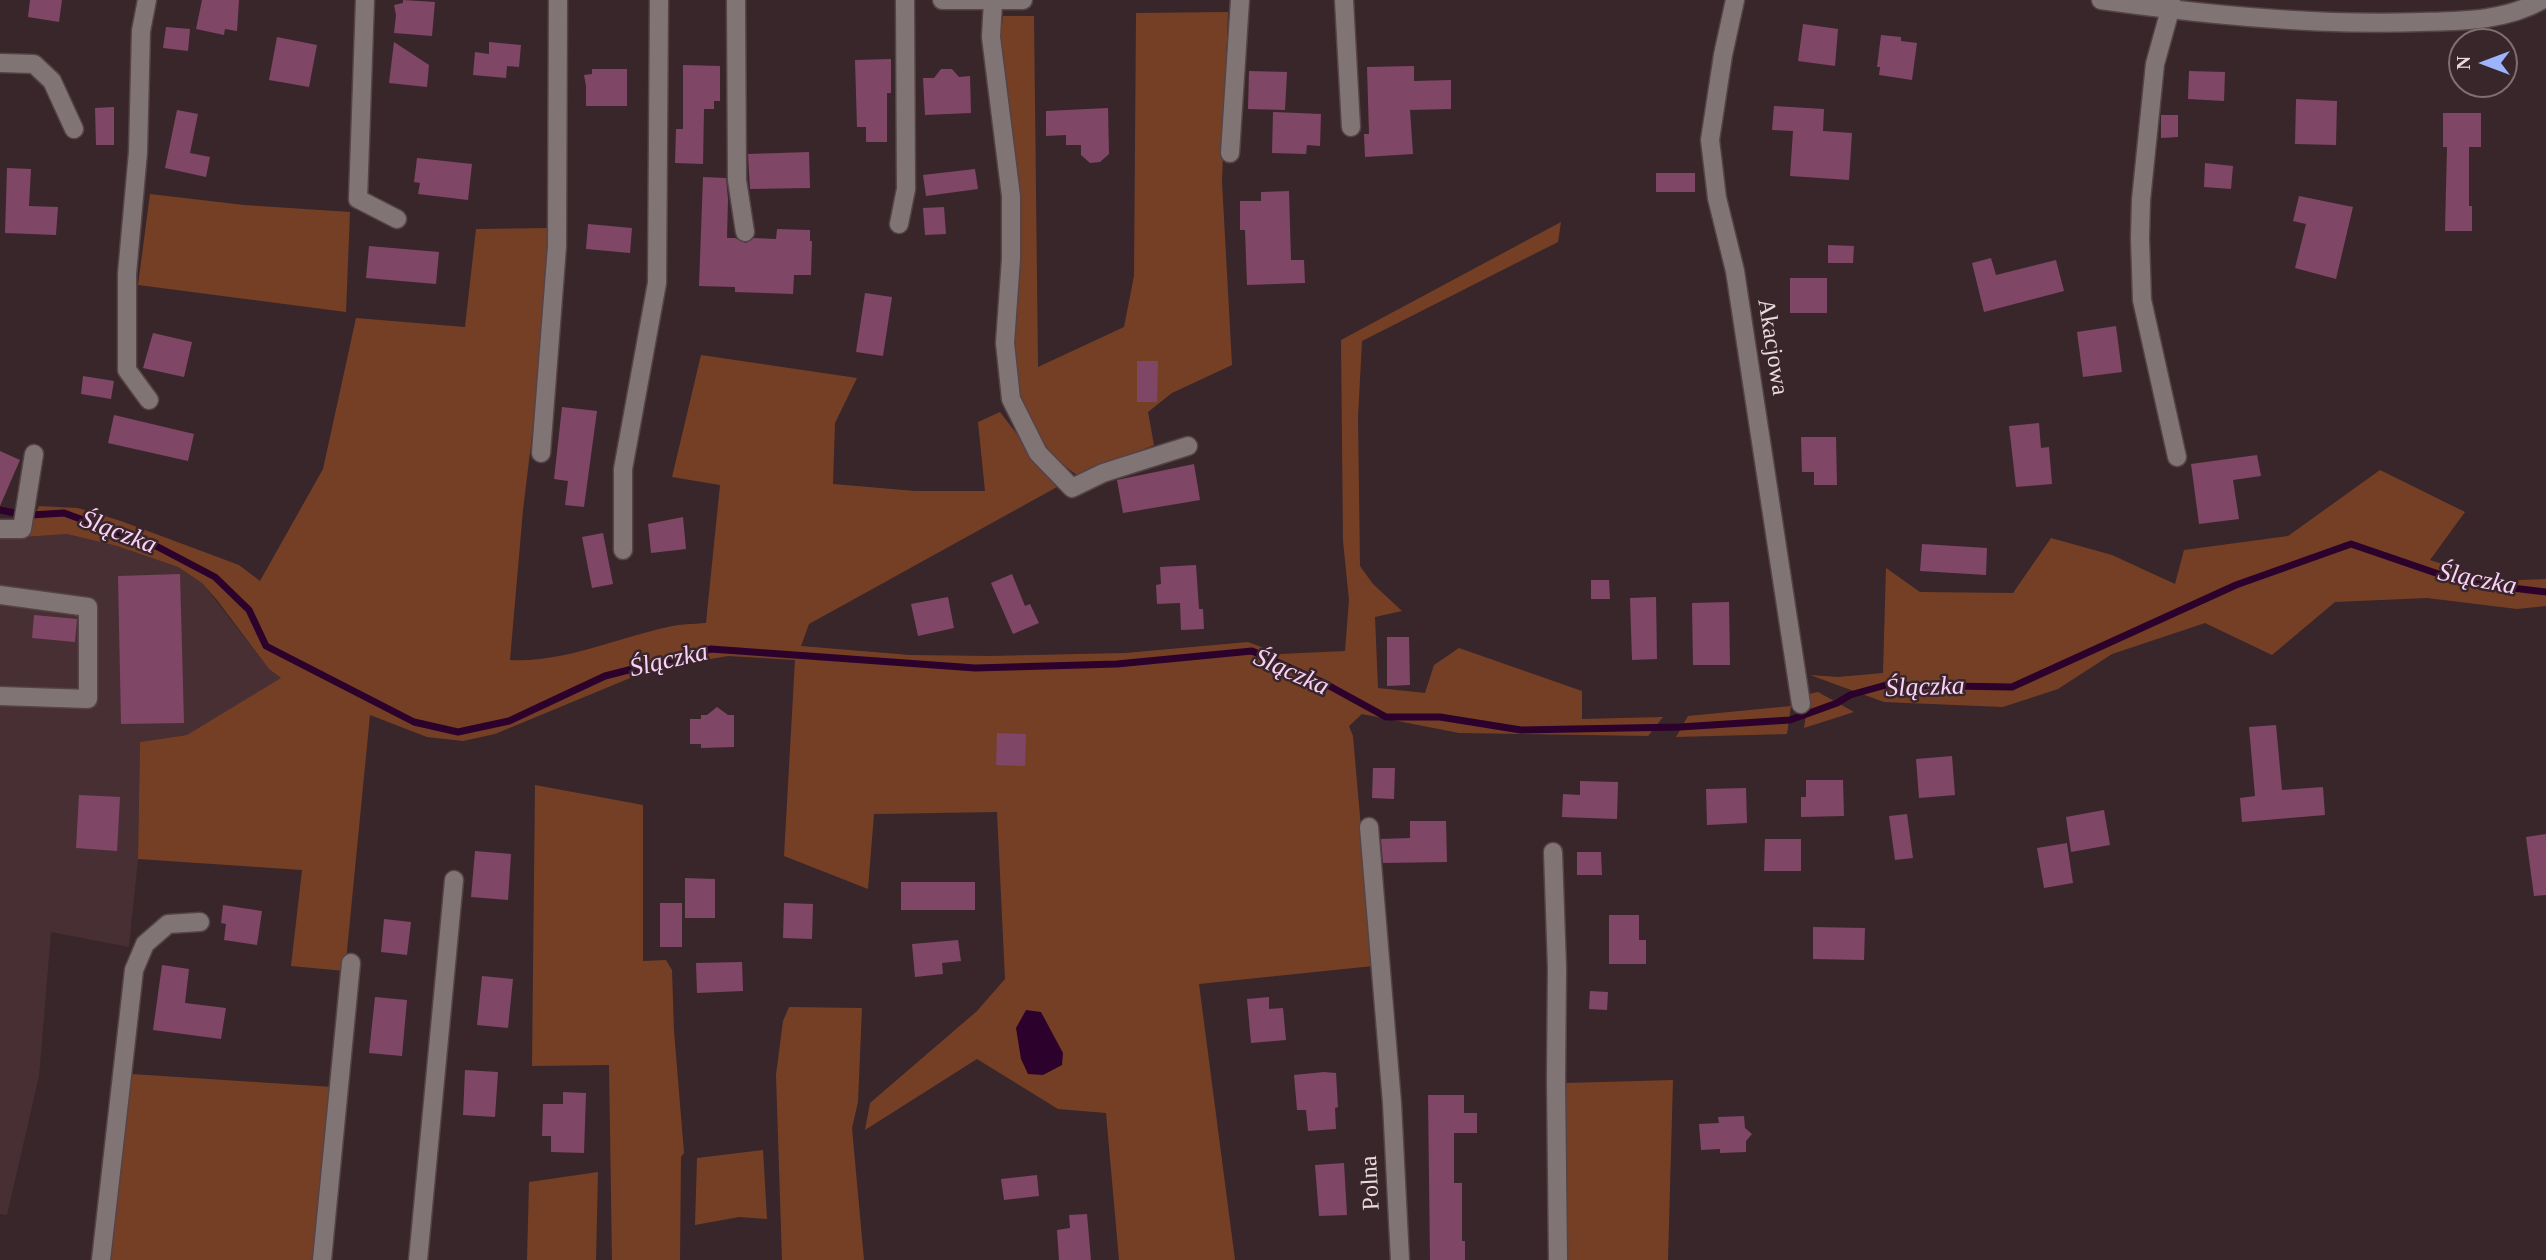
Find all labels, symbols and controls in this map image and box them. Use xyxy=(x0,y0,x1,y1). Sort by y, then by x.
north arrow xyxy=(2448,28,2518,98)
text: N xyxy=(2453,56,2474,70)
street label: Akacjowa xyxy=(1750,297,1794,397)
water label: Ślączka xyxy=(75,504,161,562)
water label: Ślączka xyxy=(2435,557,2519,603)
water label: Ślączka xyxy=(627,637,711,685)
water label: Ślączka xyxy=(1248,643,1334,703)
water label: Ślączka xyxy=(1885,671,1965,705)
street label: Polna xyxy=(1355,1155,1387,1211)

